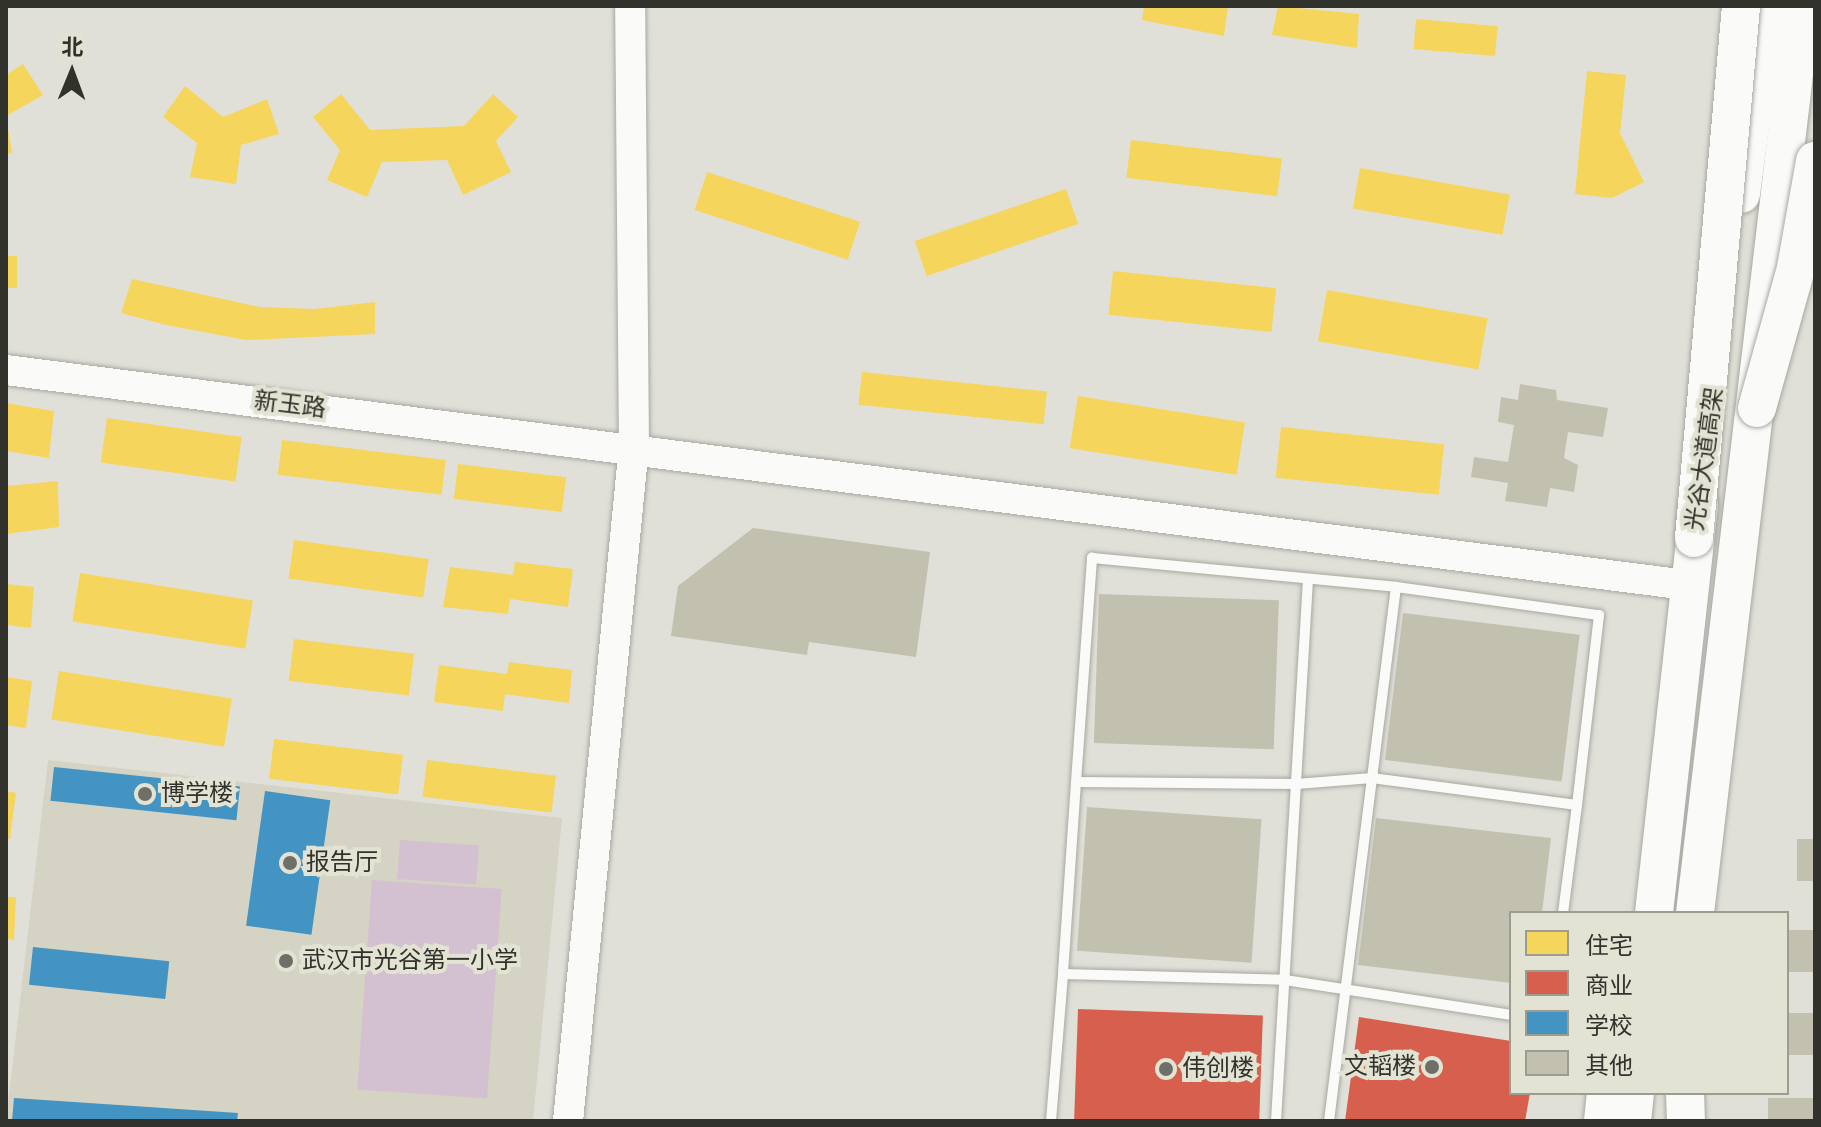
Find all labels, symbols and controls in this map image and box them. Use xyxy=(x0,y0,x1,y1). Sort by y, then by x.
north arrow xyxy=(32,32,112,112)
text: 北 xyxy=(61,35,84,60)
street label: 新玉路 xyxy=(253,386,327,424)
street label: 光谷大道高架 xyxy=(1681,386,1729,532)
place label: 博学楼 xyxy=(161,780,233,808)
marker: 博学楼 xyxy=(136,785,154,803)
place label: 报告厅 xyxy=(306,849,378,877)
marker: 报告厅 xyxy=(281,854,299,872)
legend xyxy=(1509,911,1789,1095)
text: 住宅 xyxy=(1585,932,1633,960)
place label: 武汉市光谷第一小学 xyxy=(302,947,518,975)
marker: 武汉市光谷第一小学 xyxy=(277,952,295,970)
text: 商业 xyxy=(1585,972,1633,1000)
text: 学校 xyxy=(1585,1012,1633,1040)
text: 其他 xyxy=(1585,1052,1633,1080)
place label: 文韬楼 xyxy=(1344,1053,1416,1081)
place label: 伟创楼 xyxy=(1182,1055,1254,1083)
marker: 文韬楼 xyxy=(1423,1058,1441,1076)
marker: 伟创楼 xyxy=(1157,1060,1175,1078)

